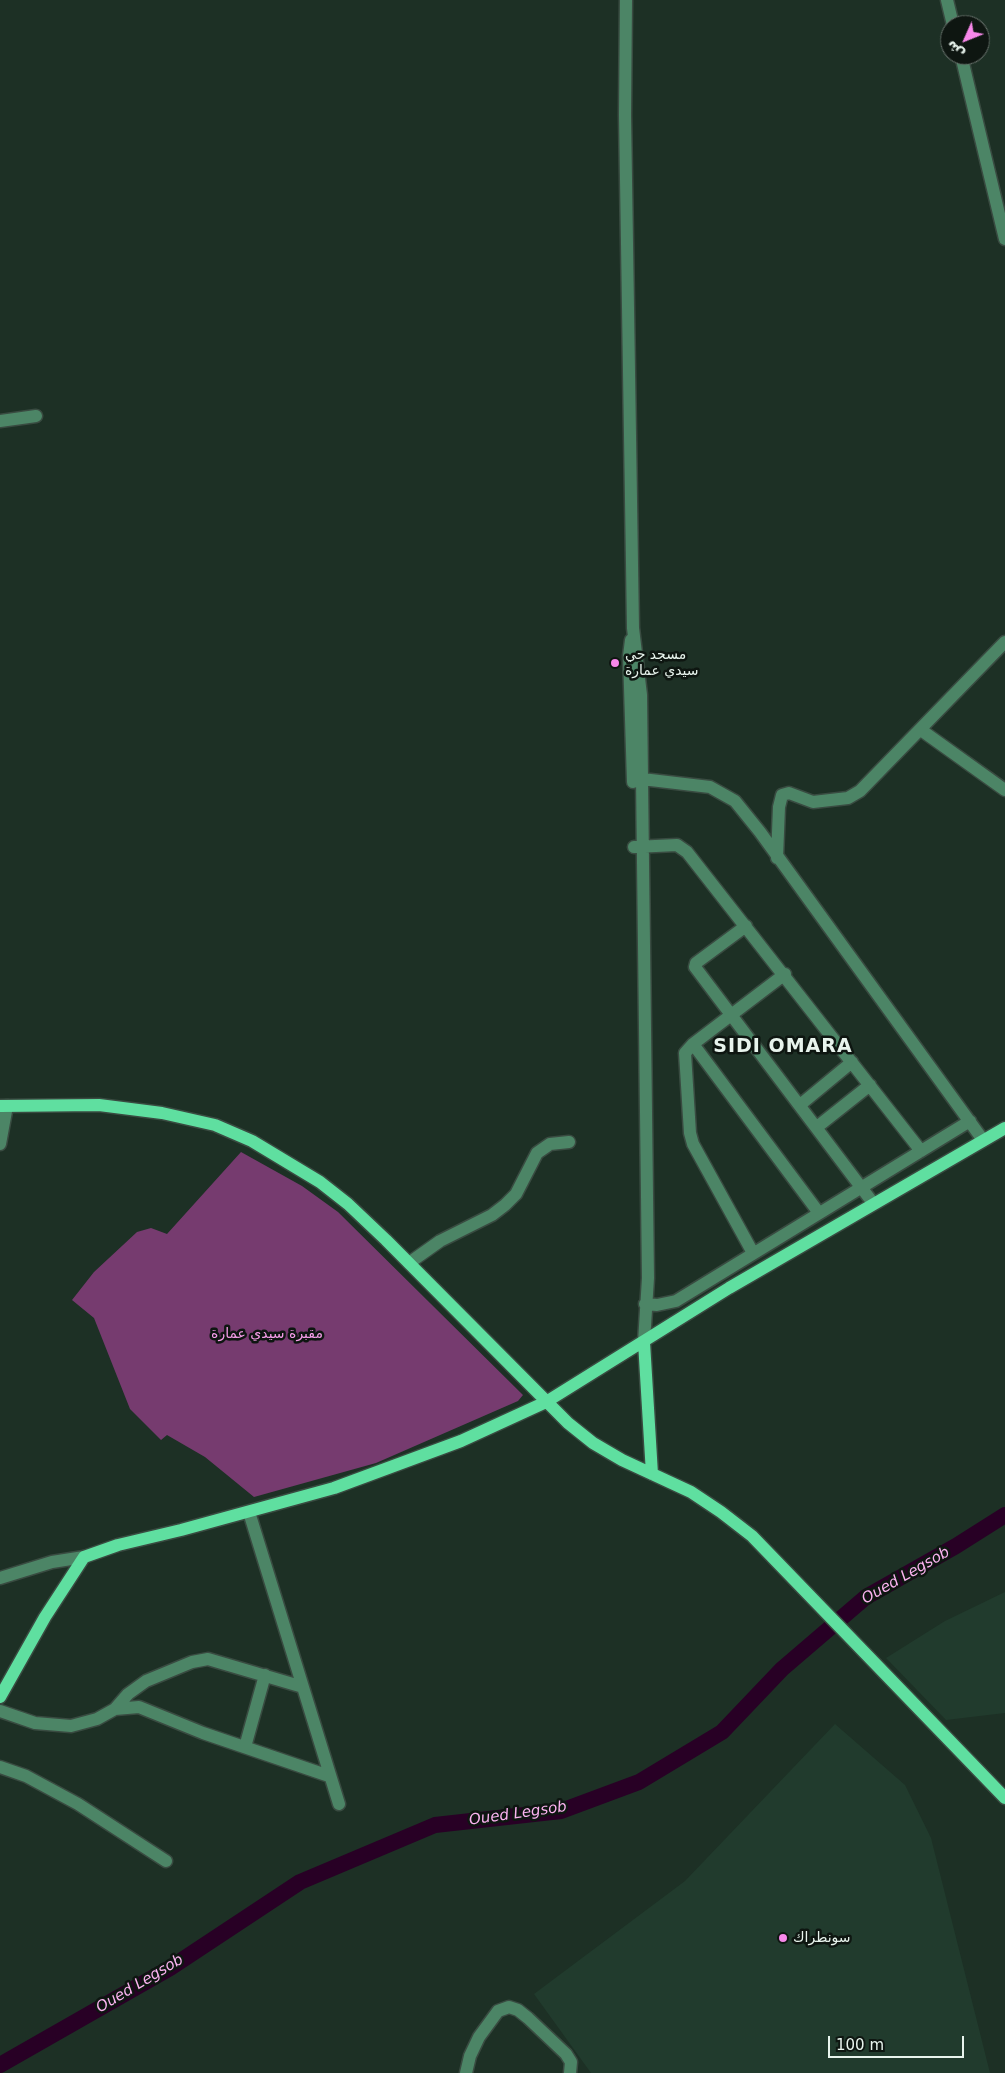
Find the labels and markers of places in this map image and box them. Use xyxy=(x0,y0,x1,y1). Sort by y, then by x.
place label: مسجد حي سيدي عمارة xyxy=(625,647,699,680)
marker: مسجد حي سيدي عمارة xyxy=(609,657,621,669)
place label: سونطراك xyxy=(793,1930,850,1946)
marker: سونطراك xyxy=(777,1932,789,1944)

